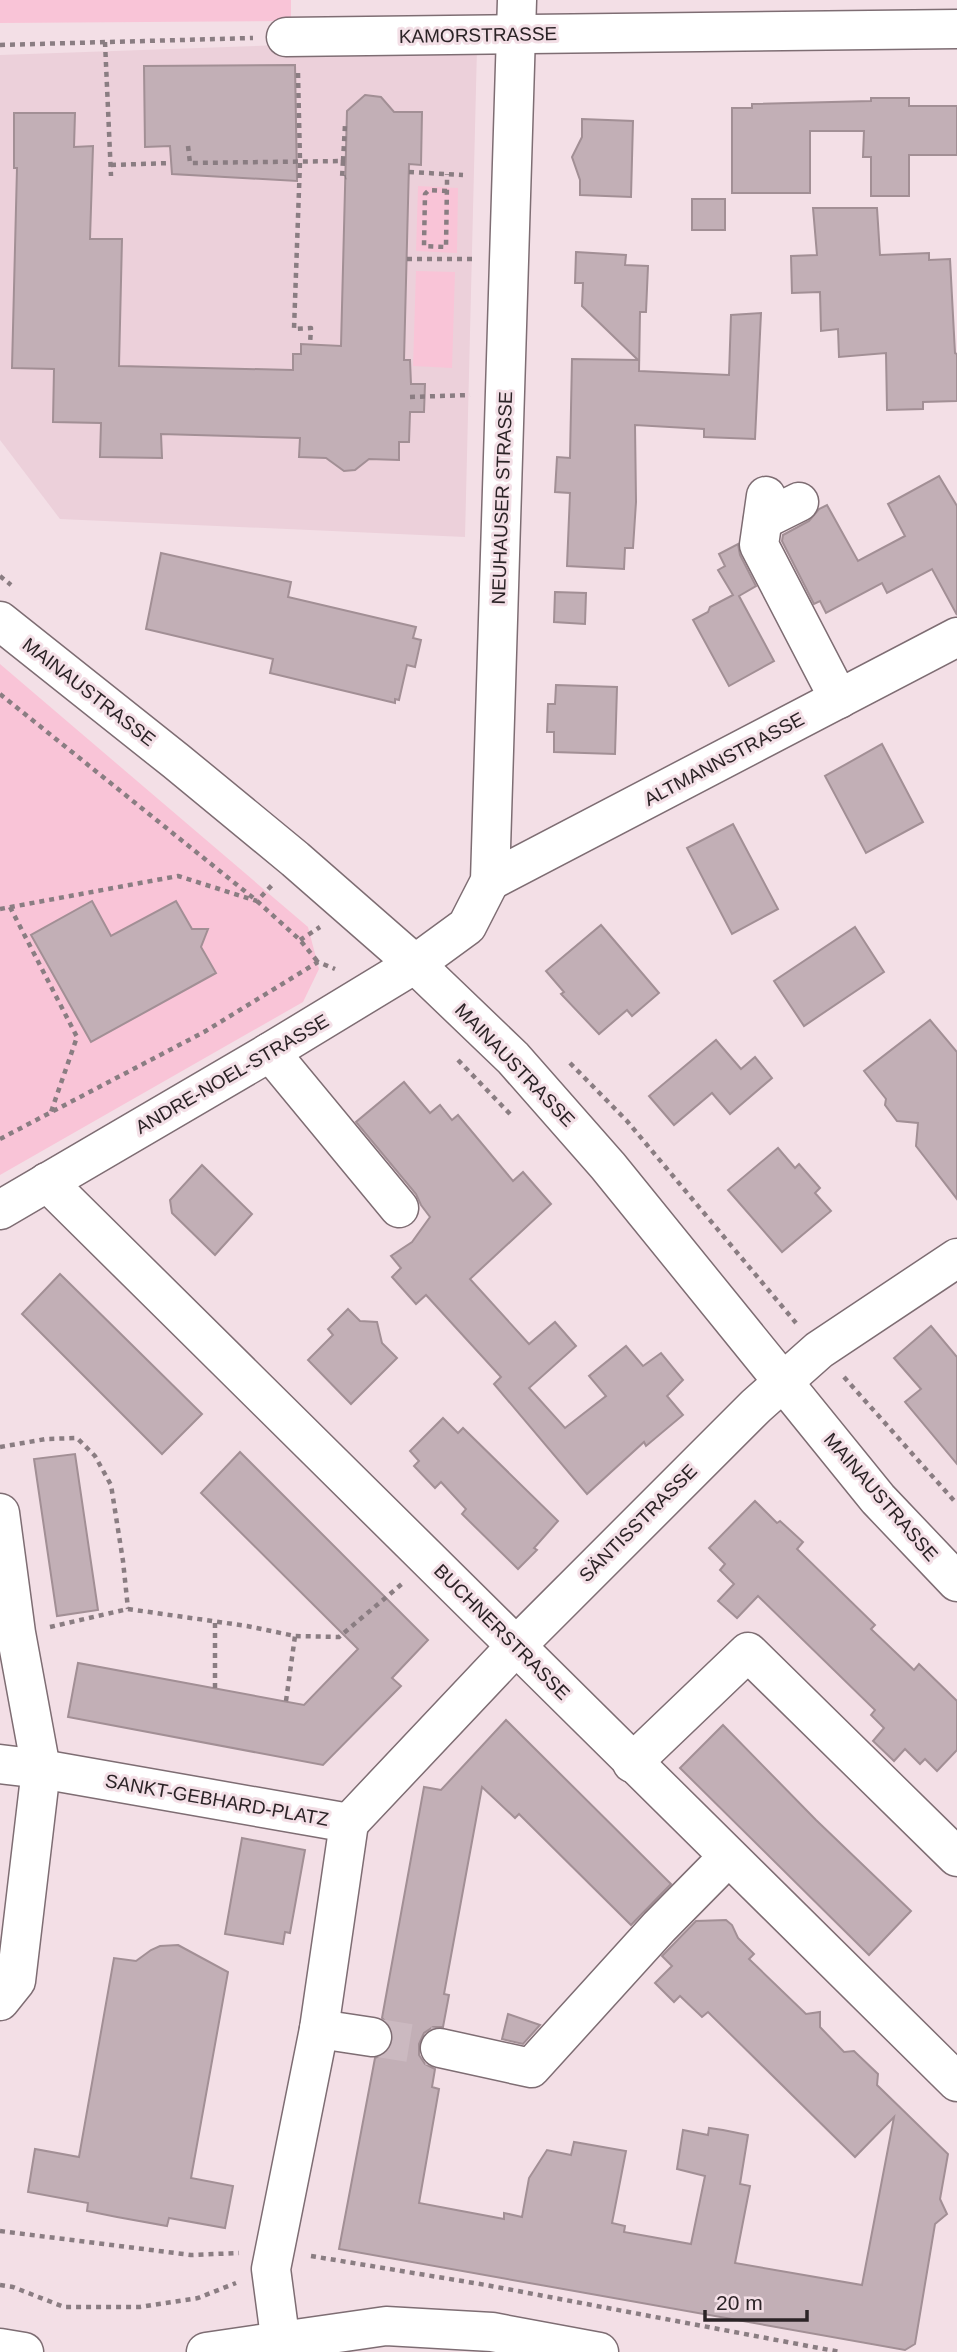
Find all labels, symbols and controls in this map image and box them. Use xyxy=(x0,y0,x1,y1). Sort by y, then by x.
street label: KAMORSTRASSE xyxy=(399,23,557,47)
street label: NEUHAUSER STRASSE xyxy=(488,391,516,605)
street label: MAINAUSTRASSE xyxy=(18,634,160,750)
street label: ALTMANNSTRASSE xyxy=(640,708,808,810)
street label: MAINAUSTRASSE xyxy=(451,999,579,1131)
street label: ANDRE-NOEL-STRASSE xyxy=(132,1010,332,1138)
street label: MAINAUSTRASSE xyxy=(820,1429,942,1565)
street label: SÄNTISSTRASSE xyxy=(575,1460,701,1586)
street label: BUCHNERSTRASSE xyxy=(430,1560,574,1704)
street label: SANKT-GEBHARD-PLATZ xyxy=(104,1770,331,1830)
scale bar xyxy=(705,2278,806,2322)
text: 20 m xyxy=(716,2291,763,2314)

